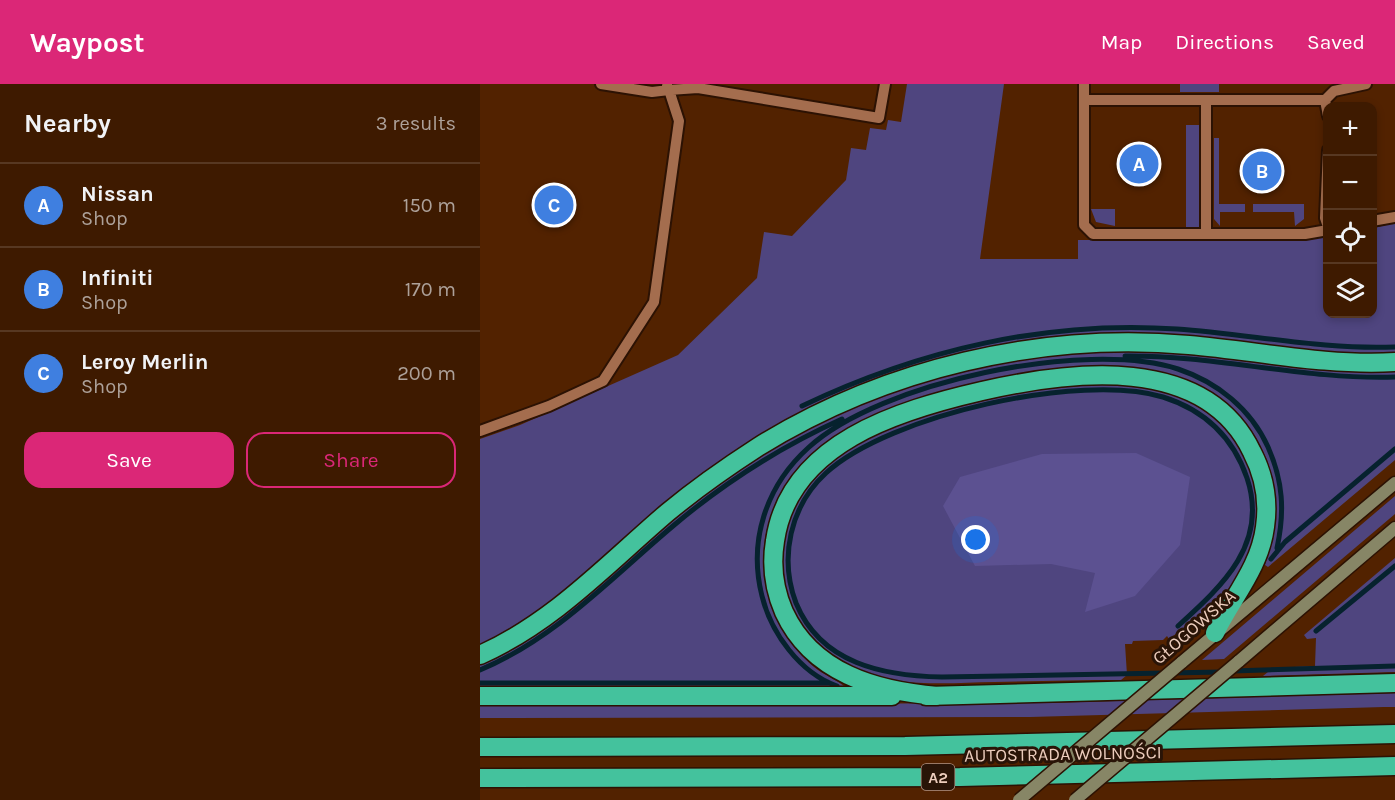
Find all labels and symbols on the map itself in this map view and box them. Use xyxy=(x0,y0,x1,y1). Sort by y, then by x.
pin: A xyxy=(1120,142,1158,187)
pin: B xyxy=(1242,148,1282,194)
pin: C xyxy=(534,182,574,228)
your location xyxy=(961,525,990,554)
street label: GŁOGOWSKA xyxy=(1148,585,1240,669)
street label: AUTOSTRADA WOLNOŚCI xyxy=(964,740,1162,767)
road number: A2 xyxy=(922,764,954,790)

